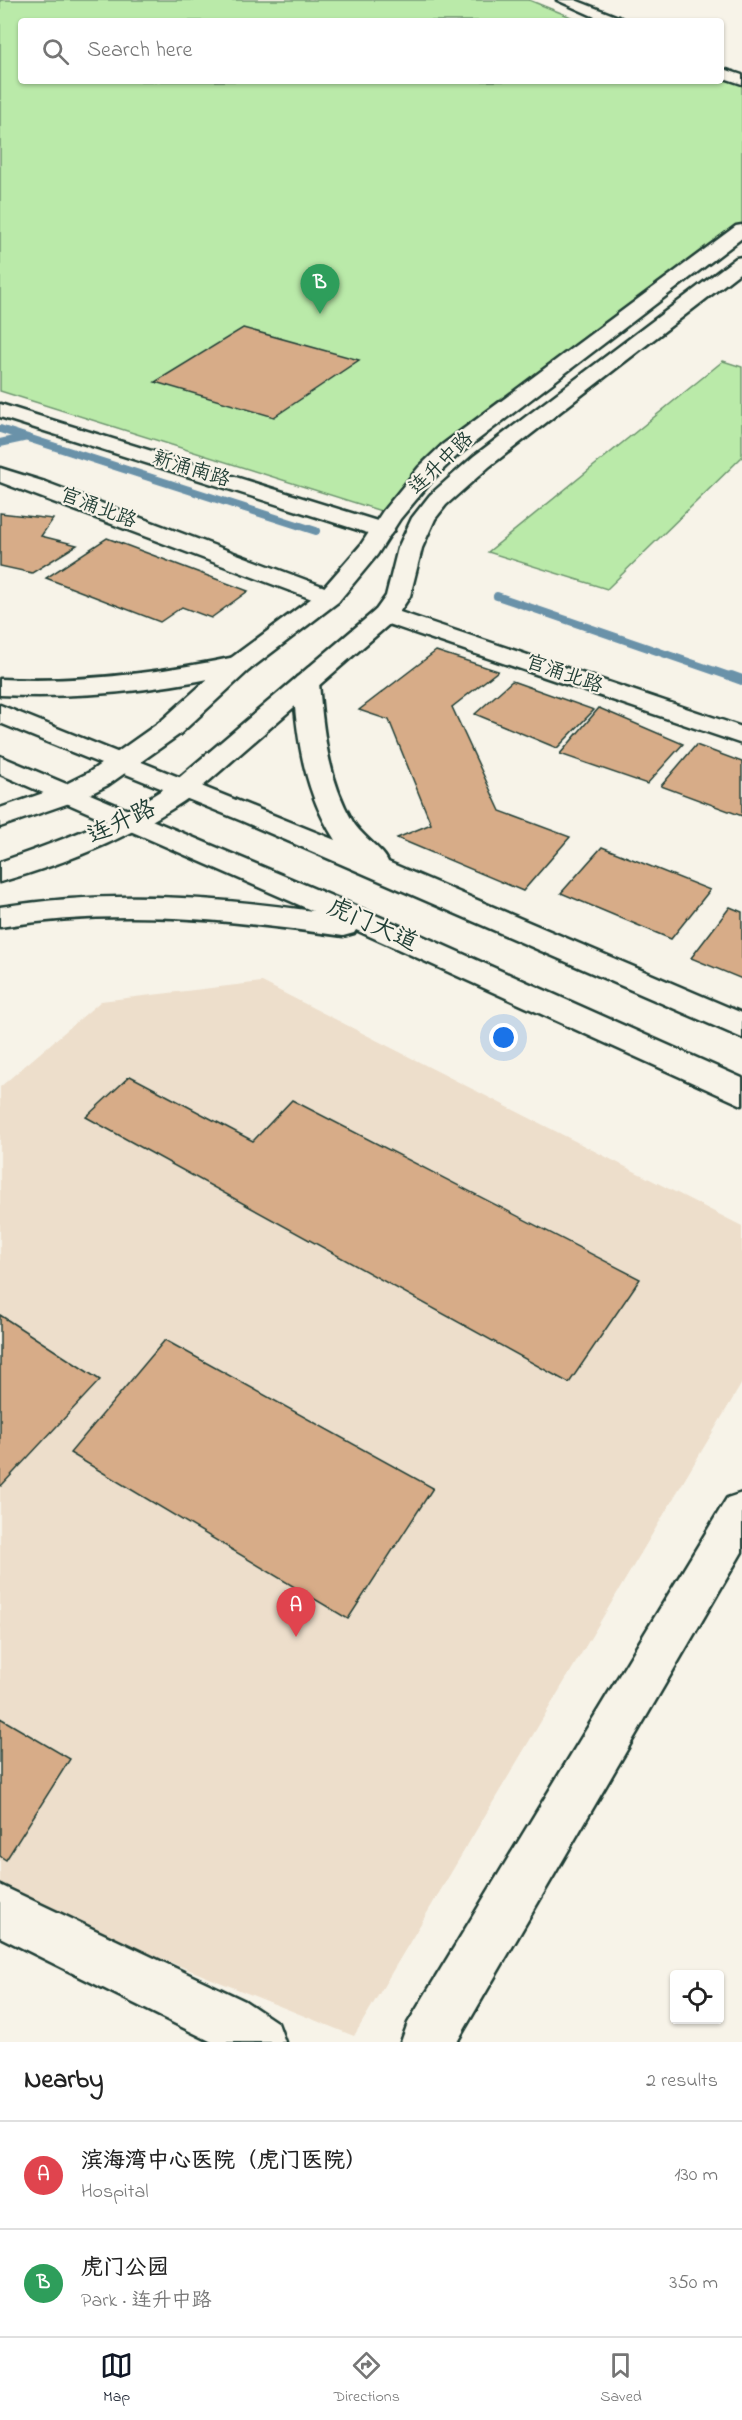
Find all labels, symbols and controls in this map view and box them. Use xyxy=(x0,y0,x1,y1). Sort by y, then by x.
search box xyxy=(18,18,724,84)
icon: search xyxy=(39,35,72,68)
text: Search here xyxy=(87,35,192,67)
pin: B xyxy=(300,264,340,314)
street label: 连升中路 xyxy=(403,425,482,502)
street label: 新涌南路 xyxy=(149,444,234,496)
street label: 官涌北路 xyxy=(55,481,141,537)
street label: 官涌北路 xyxy=(521,648,607,702)
street label: 连升路 xyxy=(82,792,162,854)
street label: 虎门大道 xyxy=(321,890,423,962)
your location xyxy=(489,1023,518,1052)
pin: A xyxy=(276,1588,316,1637)
map controls xyxy=(670,1970,724,2024)
button: locate xyxy=(670,1970,724,2024)
text: Nearby xyxy=(24,2062,103,2100)
text: 2 results xyxy=(646,2067,718,2096)
text: 滨海湾中心医院（虎门医院） xyxy=(81,2146,367,2178)
text: A xyxy=(37,2161,50,2190)
text: 130 m xyxy=(674,2161,718,2190)
text: Hospital xyxy=(81,2178,149,2207)
text: 虎门公园 xyxy=(81,2253,169,2285)
text: B xyxy=(37,2269,50,2298)
text: 350 m xyxy=(669,2269,718,2298)
text: Park · 连升中路 xyxy=(81,2287,211,2316)
tab: Map xyxy=(100,2349,133,2409)
tab: Directions xyxy=(333,2349,400,2409)
tab: Saved xyxy=(600,2349,642,2409)

